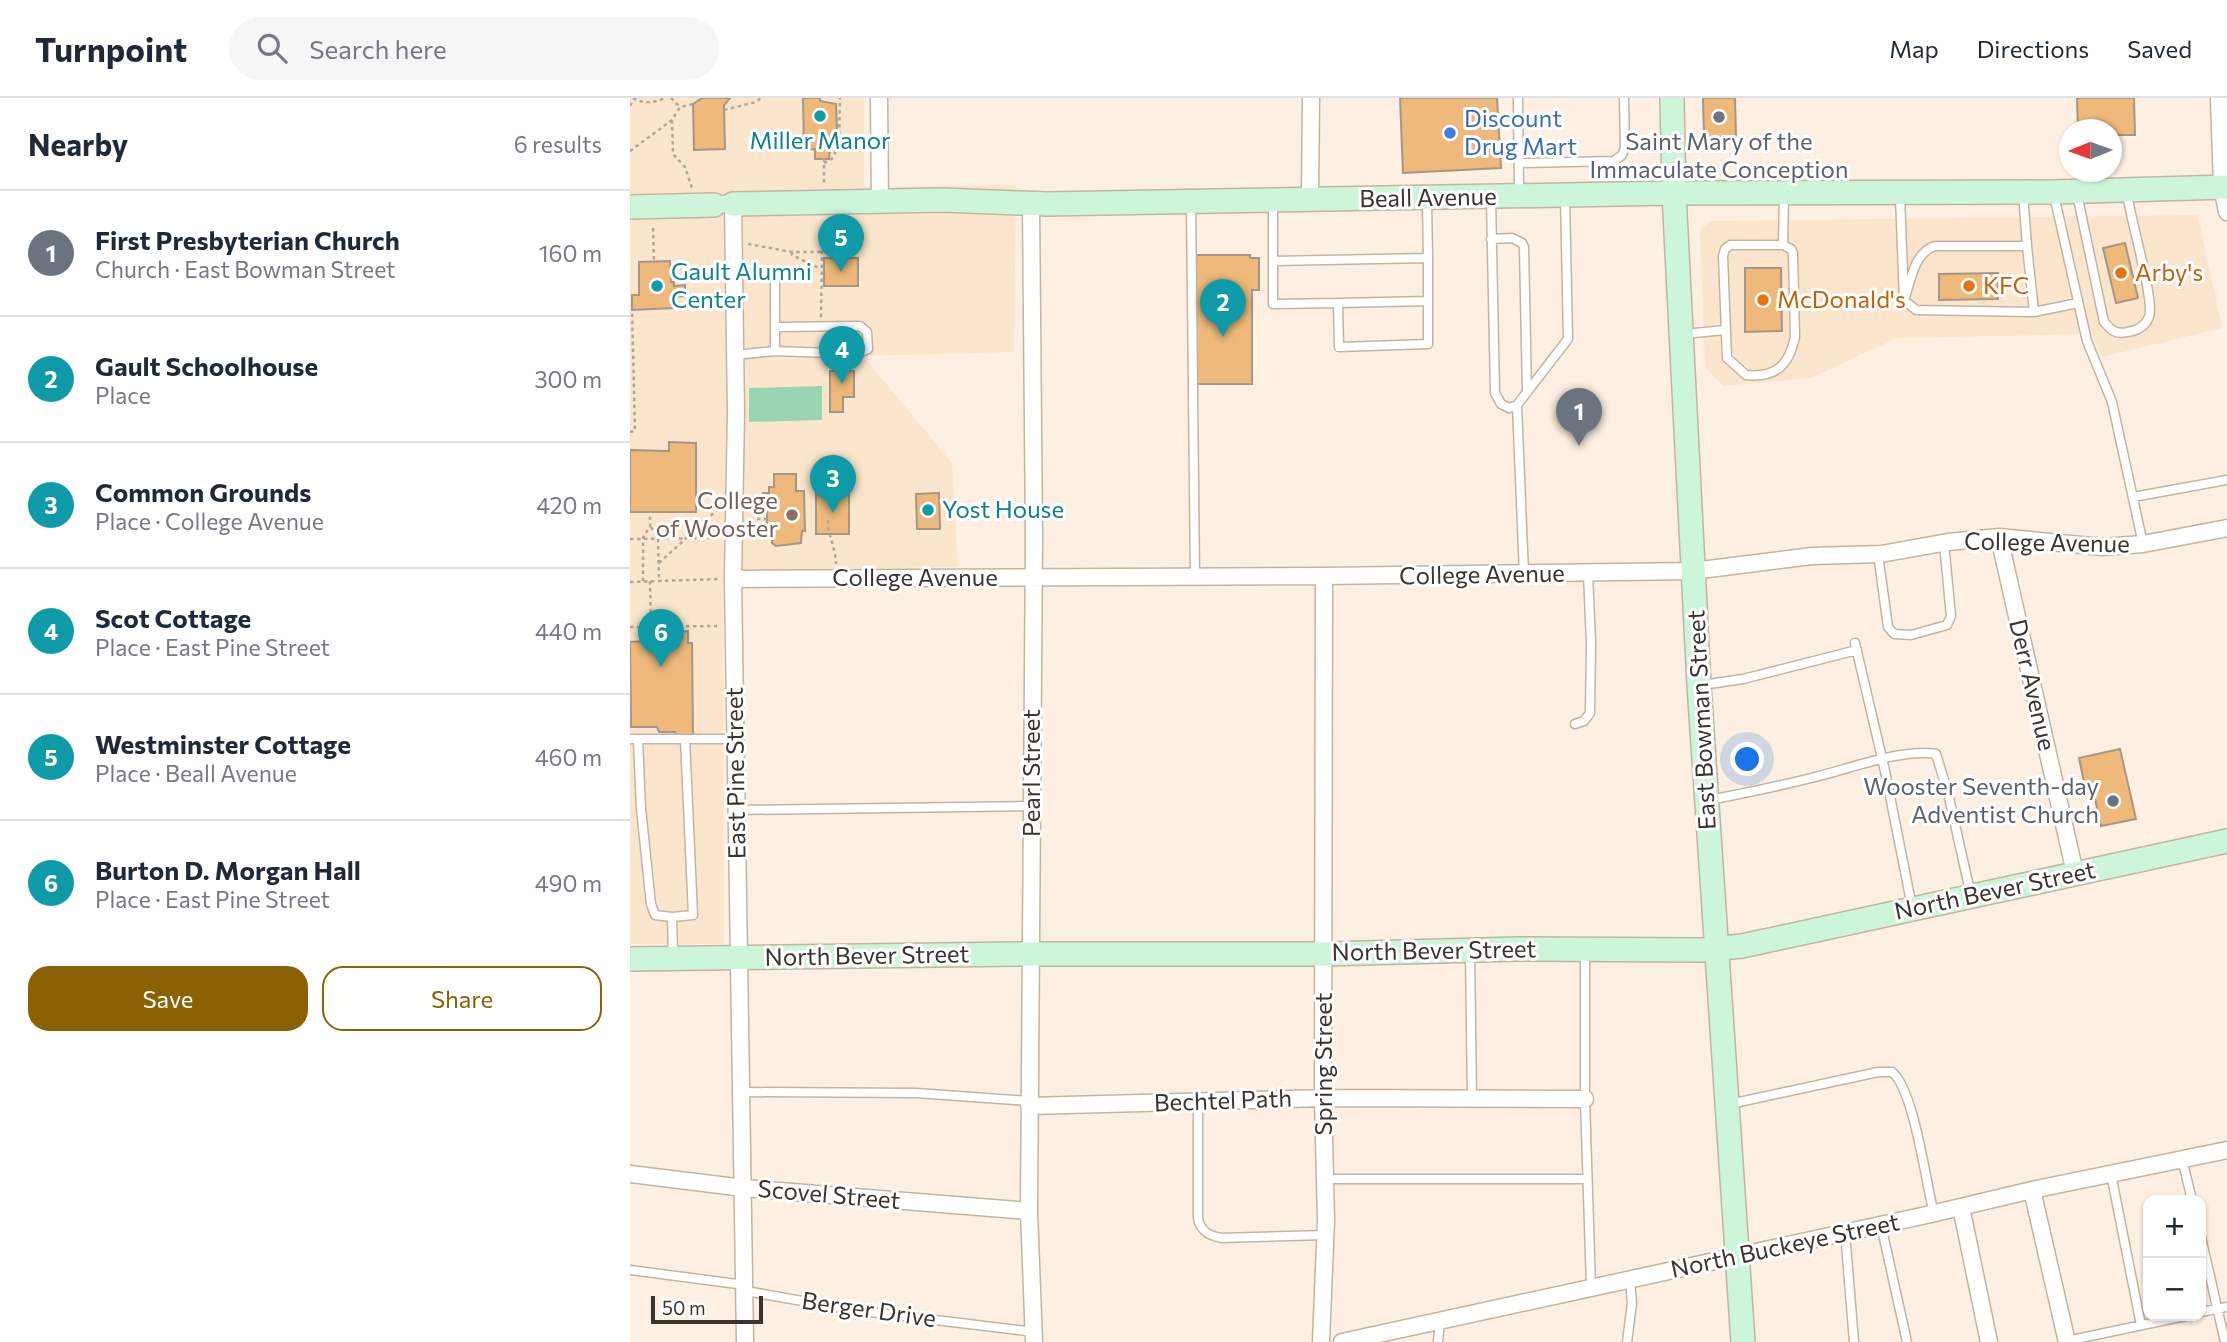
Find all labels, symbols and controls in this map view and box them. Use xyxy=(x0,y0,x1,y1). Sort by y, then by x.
search box xyxy=(229,17,719,80)
text: Turnpoint xyxy=(35,28,187,69)
icon: search xyxy=(253,29,291,67)
text: Search here xyxy=(309,33,447,64)
text: Map xyxy=(1889,34,1939,63)
text: Directions xyxy=(1977,34,2089,63)
text: Saved xyxy=(2127,34,2192,63)
place label: Discount Drug Mart xyxy=(1464,103,1577,160)
marker: Miller Manor xyxy=(812,108,828,124)
marker: Saint Mary of the Immaculate Conception xyxy=(1711,109,1727,125)
north arrow xyxy=(2059,119,2122,182)
text: Nearby xyxy=(28,125,128,162)
place label: Miller Manor xyxy=(749,125,891,154)
marker: Discount Drug Mart xyxy=(1442,125,1458,141)
place label: Saint Mary of the Immaculate Conception xyxy=(1589,126,1849,183)
text: 6 results xyxy=(514,130,602,158)
street label: Beall Avenue xyxy=(1359,181,1497,212)
pin: 5 xyxy=(818,214,864,272)
text: First Presbyterian Church xyxy=(95,224,400,255)
text: 1 xyxy=(46,239,56,267)
text: 160 m xyxy=(539,239,602,267)
text: Church · East Bowman Street xyxy=(95,255,396,283)
place label: Gault Alumni Center xyxy=(671,256,812,313)
place label: Arby's xyxy=(2135,257,2203,286)
marker: Arby's xyxy=(2113,265,2129,281)
place label: KFC xyxy=(1983,270,2029,299)
marker: Gault Alumni Center xyxy=(649,278,665,294)
marker: KFC xyxy=(1961,278,1977,294)
pin: 2 xyxy=(1200,279,1246,337)
place label: McDonald's xyxy=(1777,284,1906,313)
marker: McDonald's xyxy=(1755,292,1771,308)
pin: 4 xyxy=(819,326,865,384)
text: Gault Schoolhouse xyxy=(95,350,318,381)
text: 2 xyxy=(44,365,58,393)
text: 300 m xyxy=(534,365,602,393)
text: Place xyxy=(95,381,151,409)
pin: 1 xyxy=(1556,388,1602,446)
pin: 3 xyxy=(810,455,856,513)
text: Common Grounds xyxy=(95,476,311,507)
place label: College of Wooster xyxy=(656,485,778,542)
text: 3 xyxy=(44,491,58,519)
text: 420 m xyxy=(536,491,602,519)
place label: Yost House xyxy=(942,494,1064,523)
marker: Yost House xyxy=(920,502,936,518)
text: Place · College Avenue xyxy=(95,507,324,535)
marker: College of Wooster xyxy=(784,507,800,523)
street label: College Avenue xyxy=(1964,526,2130,557)
street label: College Avenue xyxy=(1399,558,1565,589)
street label: College Avenue xyxy=(832,562,998,591)
text: Scot Cottage xyxy=(95,602,251,633)
pin: 6 xyxy=(638,609,684,667)
street label: East Bowman Street xyxy=(1680,609,1721,831)
street label: Derr Avenue xyxy=(2004,616,2063,753)
text: 4 xyxy=(44,617,58,645)
text: 440 m xyxy=(535,617,602,645)
text: Place · East Pine Street xyxy=(95,633,330,661)
street label: East Pine Street xyxy=(718,687,751,859)
street label: Pearl Street xyxy=(1016,709,1045,837)
text: Westminster Cottage xyxy=(95,728,351,759)
your location xyxy=(1730,742,1764,776)
text: 5 xyxy=(44,743,58,771)
text: 460 m xyxy=(535,743,602,771)
text: Place · Beall Avenue xyxy=(95,759,297,787)
place label: Wooster Seventh-day Adventist Church xyxy=(1863,771,2099,828)
marker: Wooster Seventh-day Adventist Church xyxy=(2105,793,2121,809)
text: Burton D. Morgan Hall xyxy=(95,854,361,885)
street label: North Bever Street xyxy=(1892,854,2098,925)
text: 6 xyxy=(44,869,58,897)
text: 490 m xyxy=(535,869,602,897)
text: Place · East Pine Street xyxy=(95,885,330,913)
street label: North Bever Street xyxy=(1331,933,1537,966)
street label: North Bever Street xyxy=(764,938,970,971)
button: Save xyxy=(28,966,308,1031)
button: Share xyxy=(322,966,602,1031)
street label: Spring Street xyxy=(1308,992,1337,1136)
street label: Bechtel Path xyxy=(1153,1083,1292,1116)
street label: Scovel Street xyxy=(757,1173,902,1214)
map controls xyxy=(2143,1195,2206,1321)
button: + xyxy=(2143,1195,2206,1258)
street label: North Buckeye Street xyxy=(1668,1206,1902,1283)
button: − xyxy=(2143,1258,2206,1321)
street label: Berger Drive xyxy=(800,1285,938,1332)
scale bar xyxy=(651,1293,763,1325)
text: 50 m xyxy=(662,1296,706,1319)

